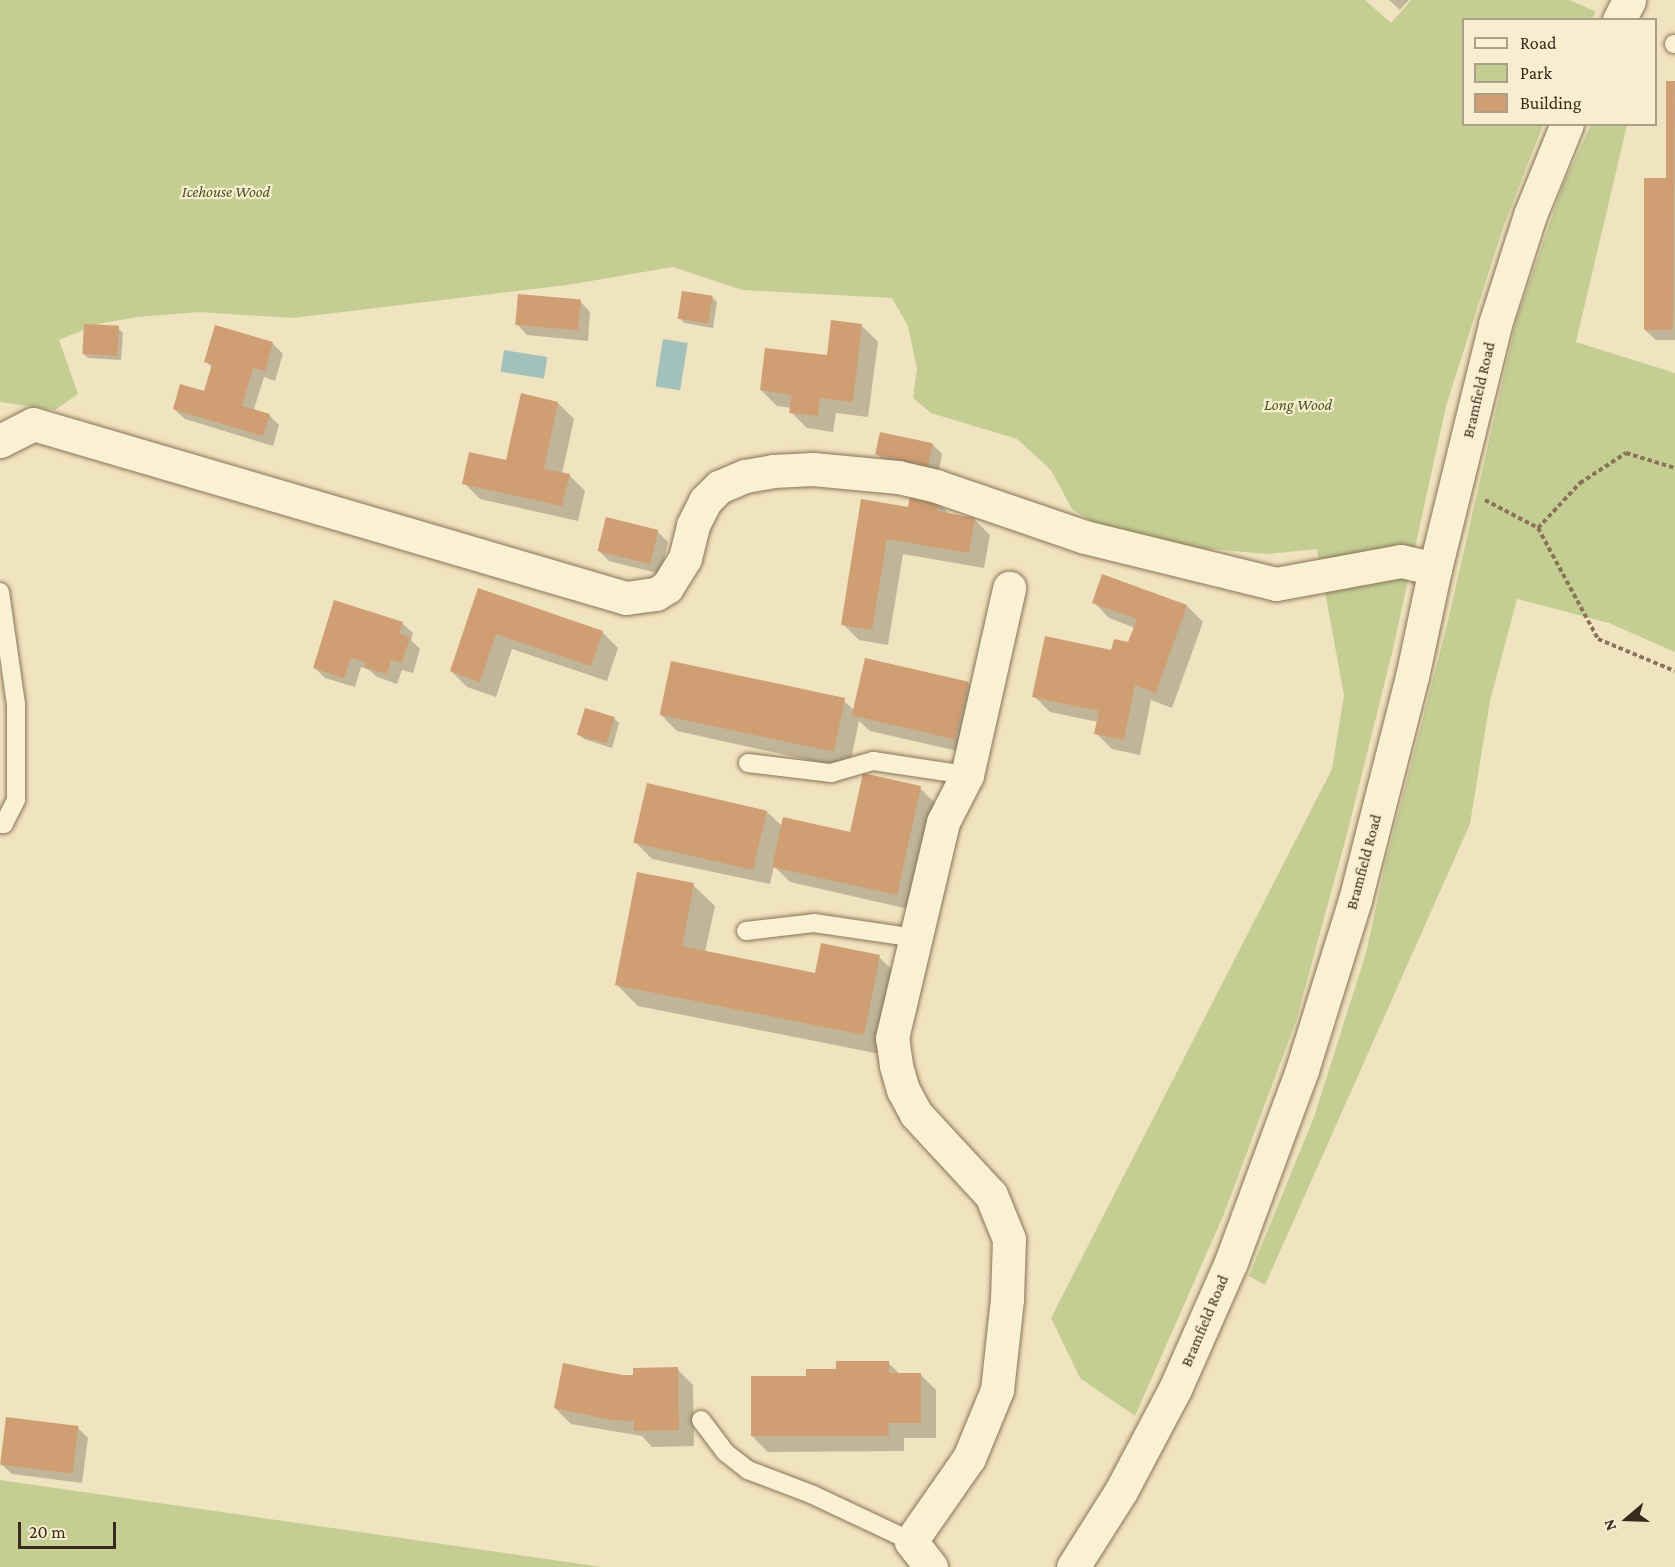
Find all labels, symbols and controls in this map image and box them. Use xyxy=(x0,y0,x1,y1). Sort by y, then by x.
legend xyxy=(1462,18,1657,126)
text: Road xyxy=(1520,33,1557,53)
text: Park xyxy=(1520,63,1552,83)
text: Building xyxy=(1520,93,1581,113)
park label: Icehouse Wood xyxy=(182,182,270,202)
street label: Bramfield Road xyxy=(1459,340,1499,440)
park label: Long Wood xyxy=(1264,395,1332,415)
street label: Bramfield Road xyxy=(1342,812,1386,912)
street label: Bramfield Road xyxy=(1177,1272,1233,1370)
north arrow xyxy=(1597,1489,1657,1549)
scale bar xyxy=(21,1510,118,1548)
text: N xyxy=(1600,1517,1619,1533)
text: 20 m xyxy=(29,1522,66,1542)

